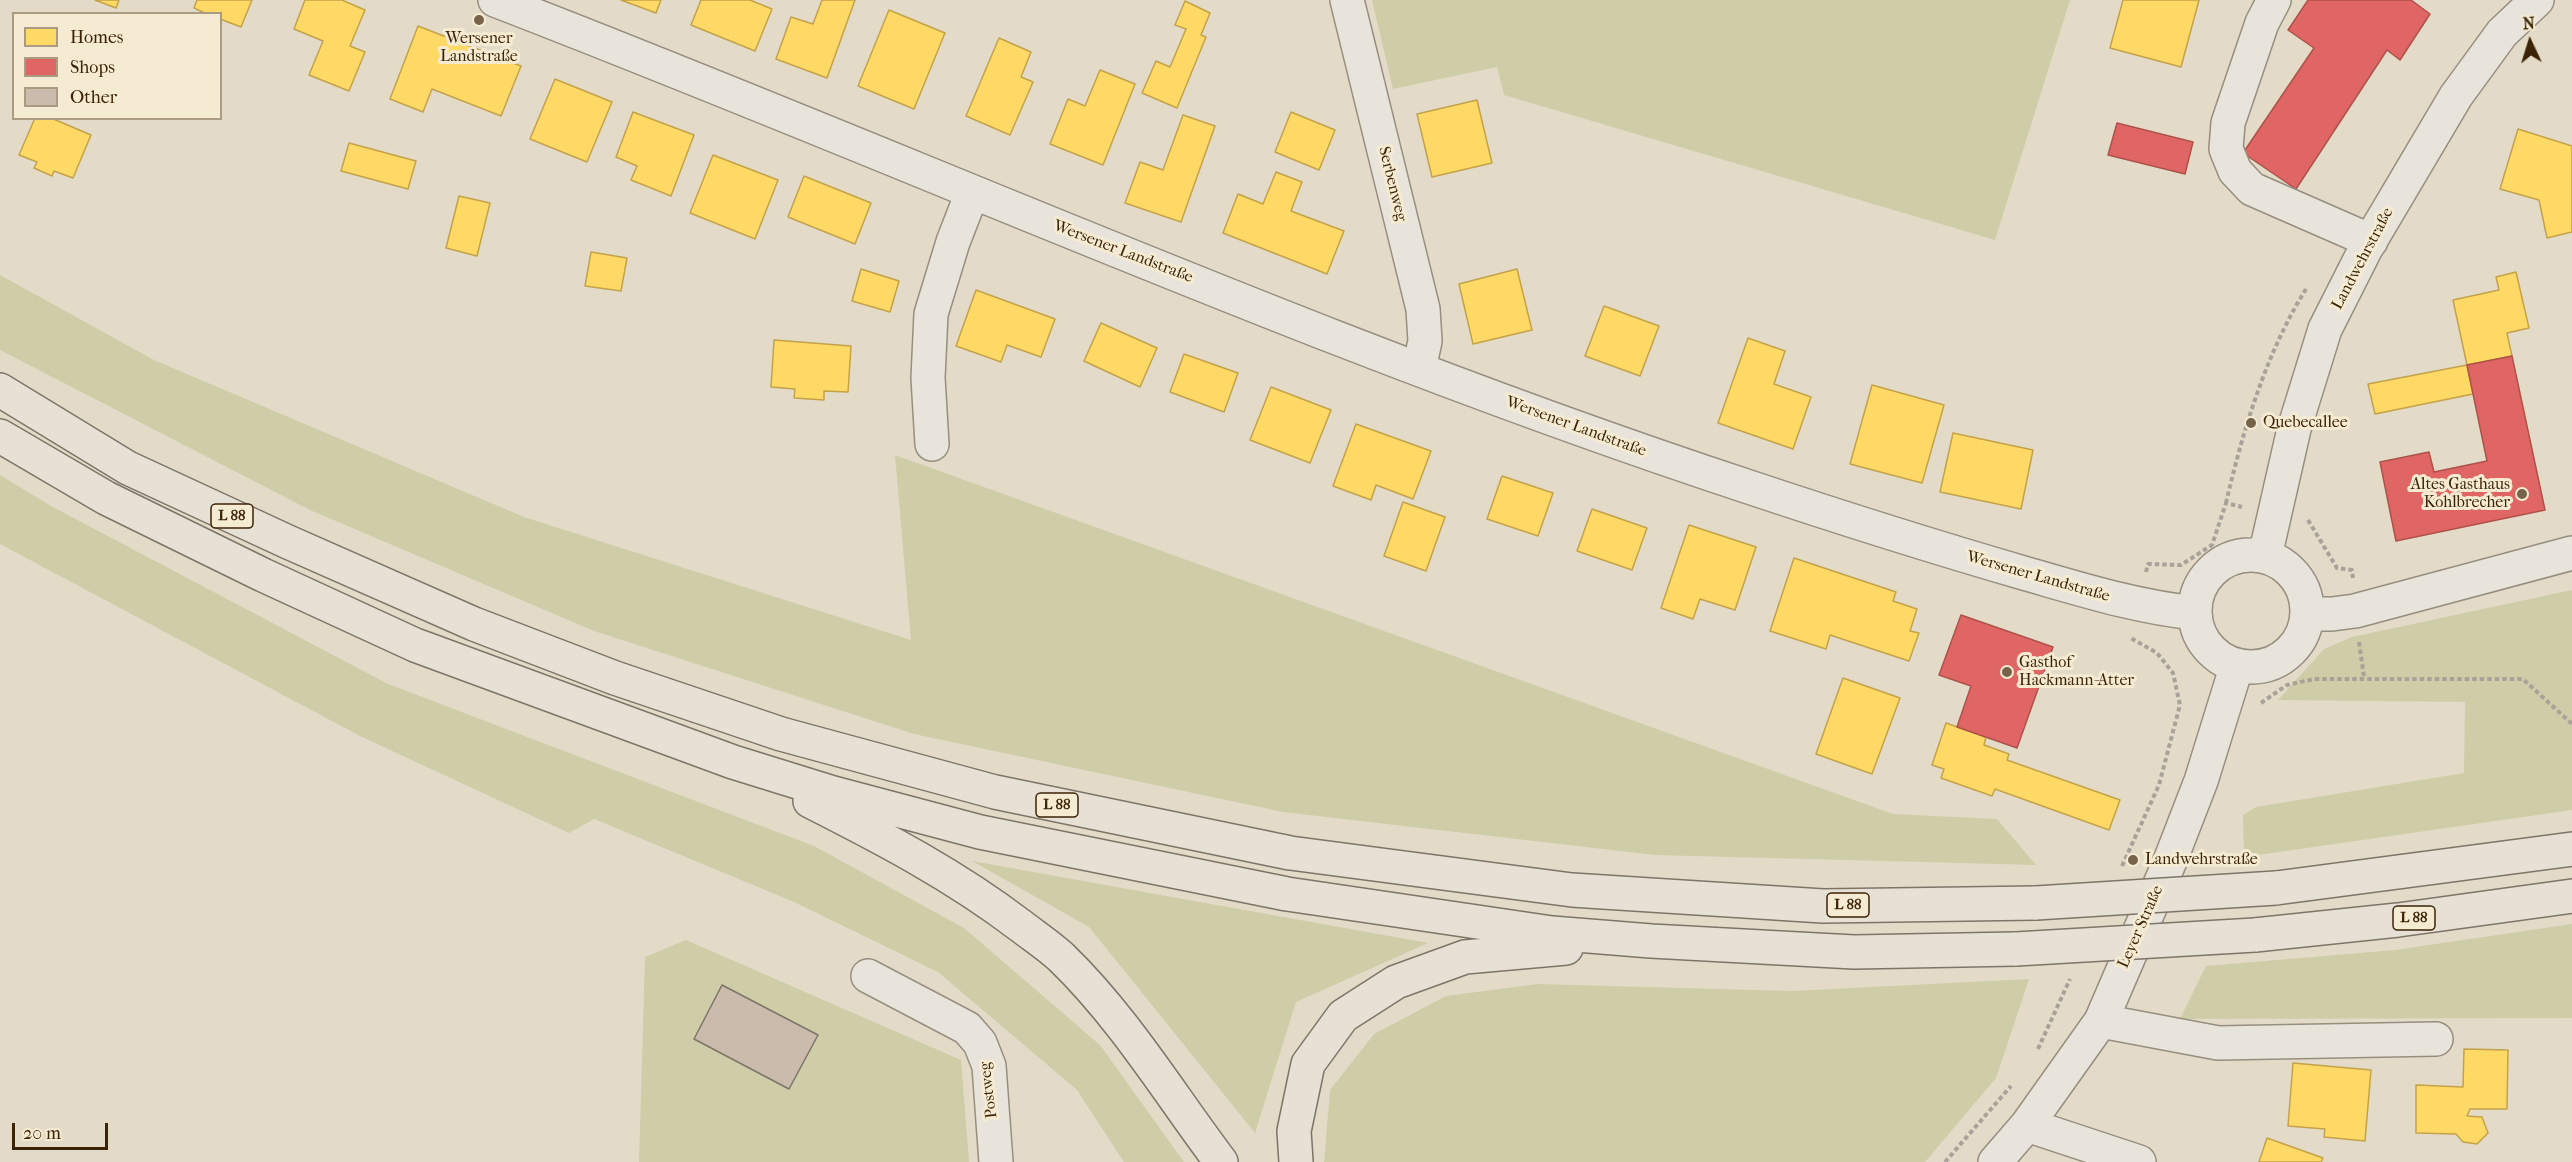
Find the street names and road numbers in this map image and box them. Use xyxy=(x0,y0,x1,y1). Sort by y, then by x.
street label: Serbenweg xyxy=(1373,145,1411,223)
street label: Landwehrstraße xyxy=(2328,205,2398,313)
street label: Wersener Landstraße xyxy=(1050,217,1196,287)
street label: Wersener Landstraße xyxy=(1503,393,1649,461)
road number: L 88 xyxy=(211,504,253,528)
street label: Wersener Landstraße xyxy=(1964,547,2112,607)
road number: L 88 xyxy=(1036,793,1078,817)
street label: Leyer Straße xyxy=(2114,883,2168,971)
road number: L 88 xyxy=(1827,893,1869,917)
road number: L 88 xyxy=(2393,906,2435,930)
street label: Postweg xyxy=(976,1060,1002,1120)

